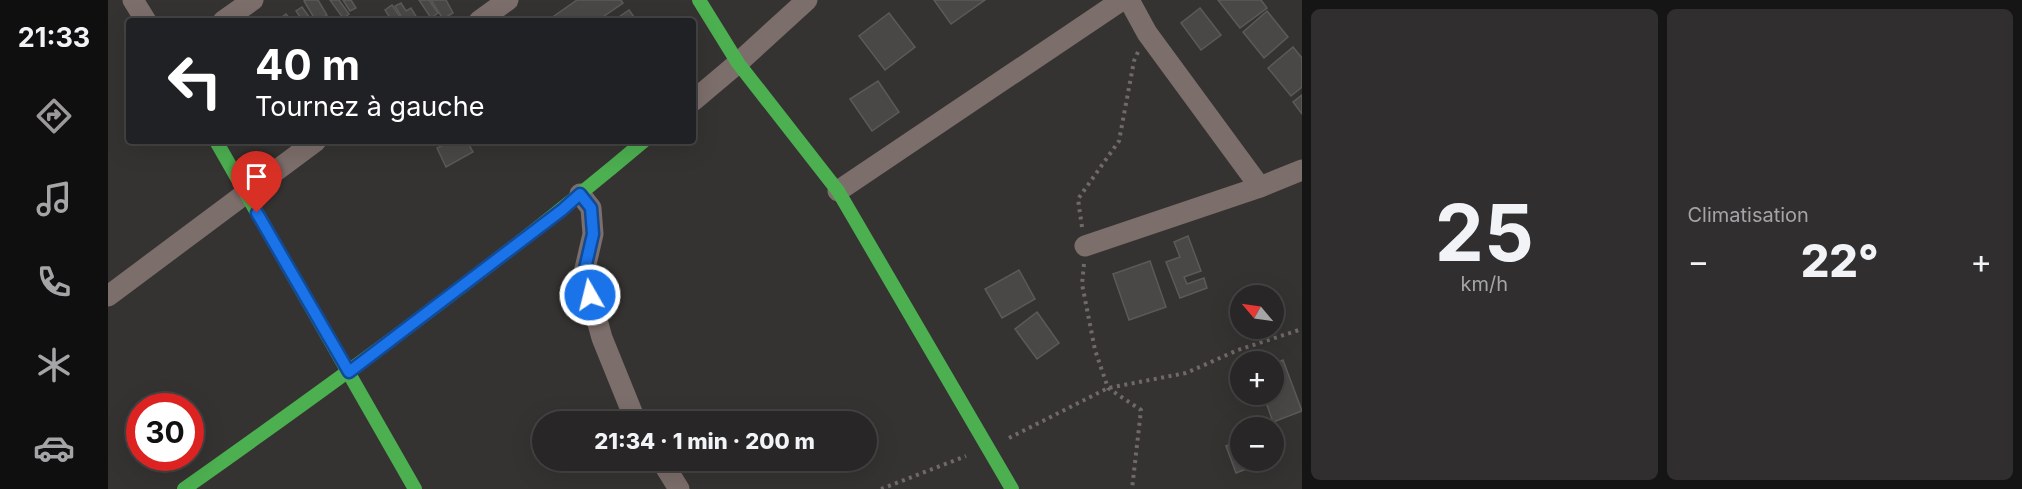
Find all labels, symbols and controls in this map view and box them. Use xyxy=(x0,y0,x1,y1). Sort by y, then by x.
text: 21:33 xyxy=(18,21,90,54)
text: 40 m xyxy=(255,39,360,90)
icon: left xyxy=(156,42,234,120)
text: Tournez à gauche xyxy=(255,90,484,123)
icon: directions xyxy=(33,95,75,137)
pin xyxy=(231,151,282,213)
icon: arrive xyxy=(240,160,273,193)
icon: music xyxy=(33,178,75,220)
text: 25 xyxy=(1435,185,1534,280)
text: Climatisation xyxy=(1688,203,1809,227)
text: 22° xyxy=(1801,233,1879,288)
text: − xyxy=(1688,241,1709,281)
text: + xyxy=(1970,241,1992,281)
icon: phone xyxy=(33,261,75,303)
position arrow xyxy=(558,263,622,327)
text: km/h xyxy=(1460,272,1508,296)
north arrow xyxy=(1230,285,1284,339)
map controls xyxy=(1230,285,1284,471)
icon: climate xyxy=(33,344,75,386)
button: + xyxy=(1230,351,1284,405)
speed limit sign: 30 xyxy=(126,393,204,471)
button: − xyxy=(1230,417,1284,471)
icon: car xyxy=(33,427,75,469)
text: 21:34 · 1 min · 200 m xyxy=(594,428,815,454)

